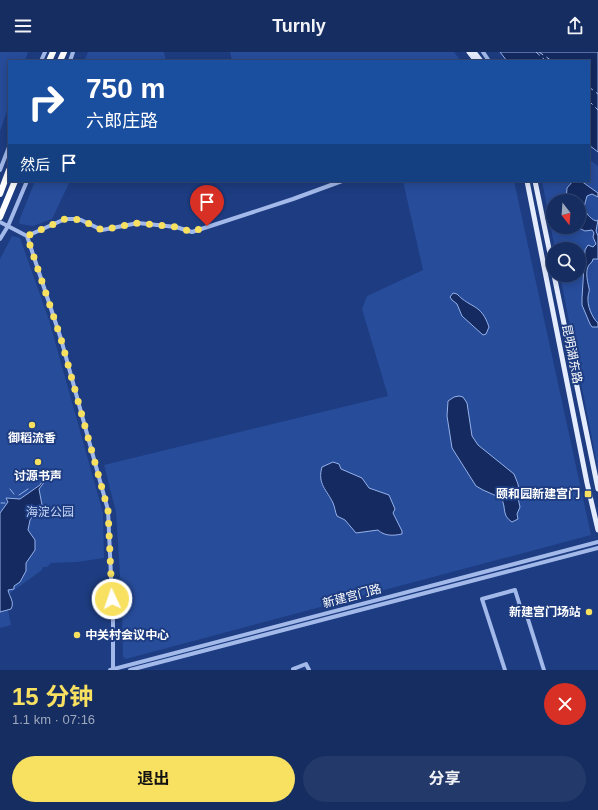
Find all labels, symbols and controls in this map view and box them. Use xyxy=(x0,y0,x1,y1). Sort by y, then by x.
icon: menu xyxy=(12,15,34,37)
icon: share xyxy=(564,15,586,37)
text: Turnly xyxy=(272,16,326,36)
text: 750 m xyxy=(86,73,165,104)
icon: right xyxy=(20,76,72,128)
text: 六郎庄路 xyxy=(86,111,158,131)
icon: arrive xyxy=(58,152,80,174)
text: 然后 xyxy=(20,156,50,173)
pin xyxy=(190,185,224,226)
icon: arrive xyxy=(196,191,218,213)
north arrow xyxy=(546,194,586,234)
map controls xyxy=(546,194,586,282)
button: search xyxy=(546,242,586,282)
street label: 昆明湖东路 xyxy=(559,323,585,385)
marker: 御稻流香 xyxy=(27,420,37,430)
place label: 御稻流香 xyxy=(8,431,56,445)
marker: 讨源书声 xyxy=(33,457,43,467)
place label: 讨源书声 xyxy=(14,469,62,483)
place label: 颐和园新建宫门 xyxy=(496,487,580,501)
marker: 颐和园新建宫门 xyxy=(583,489,593,499)
park label: 海淀公园 xyxy=(26,505,74,519)
position arrow xyxy=(91,578,133,620)
street label: 新建宫门路 xyxy=(321,581,383,611)
place label: 新建宫门场站 xyxy=(509,605,581,619)
marker: 新建宫门场站 xyxy=(584,607,594,617)
place label: 中关村会议中心 xyxy=(85,628,169,642)
marker: 中关村会议中心 xyxy=(72,630,82,640)
text: 15 分钟 xyxy=(12,683,93,710)
button: close xyxy=(544,683,586,725)
text: 1.1 km · 07:16 xyxy=(12,712,95,727)
button: 退出 xyxy=(12,756,295,802)
button: 分享 xyxy=(303,756,586,802)

